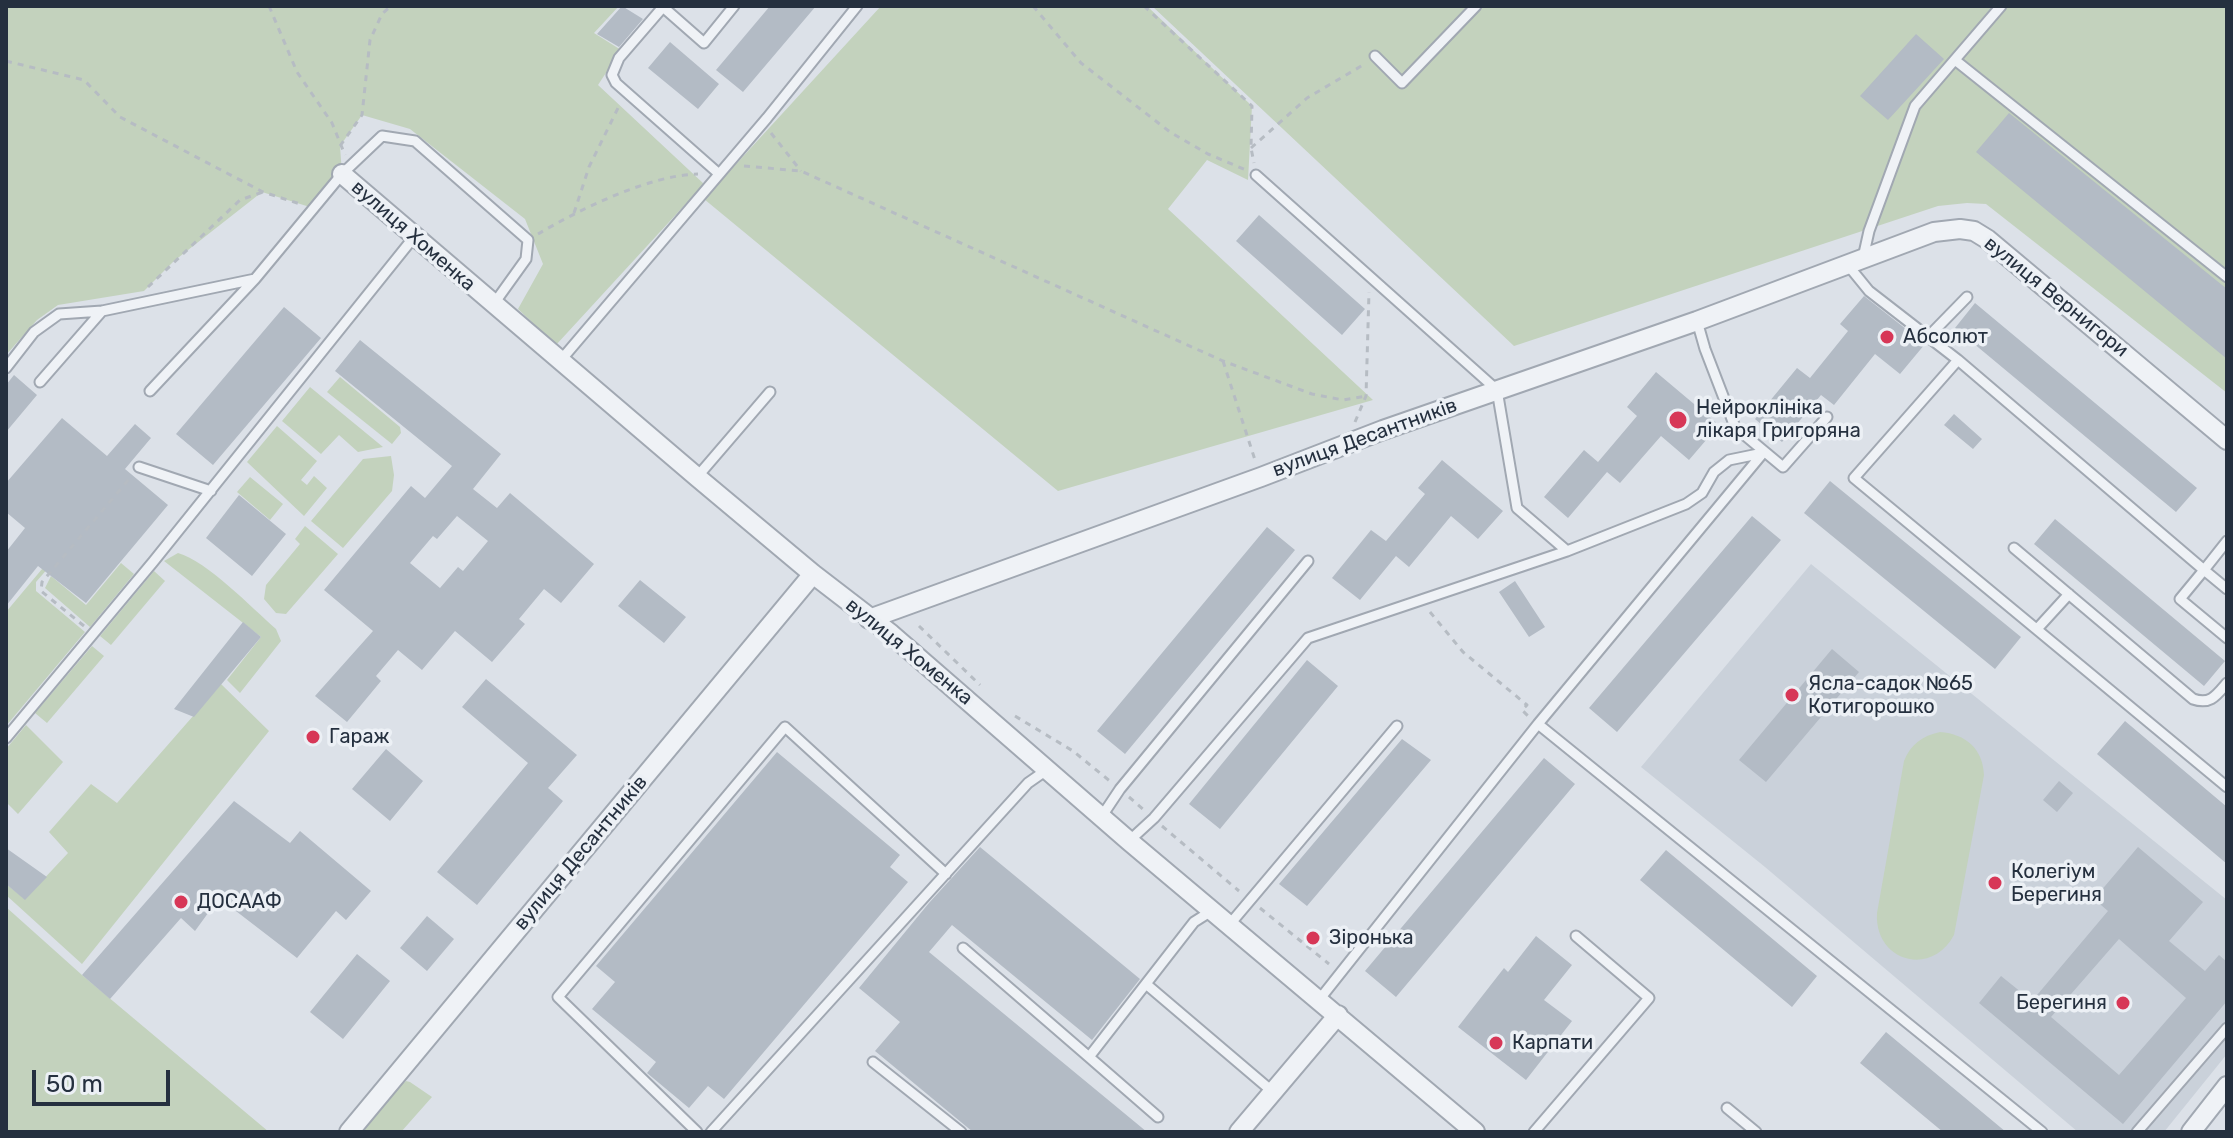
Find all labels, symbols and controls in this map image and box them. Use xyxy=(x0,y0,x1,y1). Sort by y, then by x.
street label: вулиця Хоменка xyxy=(346,176,480,296)
street label: вулиця Вернигори xyxy=(1979,232,2133,362)
place label: Абсолют xyxy=(1903,325,1988,349)
marker: Абсолют xyxy=(1878,328,1896,346)
street label: вулиця Десантників xyxy=(1270,393,1460,483)
place label: Нейроклініка лікаря Григоряна xyxy=(1696,396,1861,443)
marker: Нейроклініка лікаря Григоряна xyxy=(1667,409,1689,431)
street label: вулиця Хоменка xyxy=(841,593,977,711)
place label: Ясла-садок №65 Котигорошко xyxy=(1808,672,1973,719)
marker: Ясла-садок №65 Котигорошко xyxy=(1783,686,1801,704)
place label: Гараж xyxy=(329,725,389,749)
marker: Гараж xyxy=(304,728,322,746)
street label: вулиця Десантників xyxy=(509,771,653,935)
place label: Колегіум Берегиня xyxy=(2011,860,2102,907)
marker: Колегіум Берегиня xyxy=(1986,874,2004,892)
place label: ДОСААФ xyxy=(197,890,282,914)
marker: ДОСААФ xyxy=(172,893,190,911)
place label: Зіронька xyxy=(1329,926,1414,950)
marker: Зіронька xyxy=(1304,929,1322,947)
place label: Берегиня xyxy=(2016,991,2107,1015)
marker: Берегиня xyxy=(2114,994,2132,1012)
place label: Карпати xyxy=(1512,1031,1593,1055)
marker: Карпати xyxy=(1487,1034,1505,1052)
scale bar xyxy=(36,1054,174,1104)
text: 50 m xyxy=(46,1070,103,1098)

